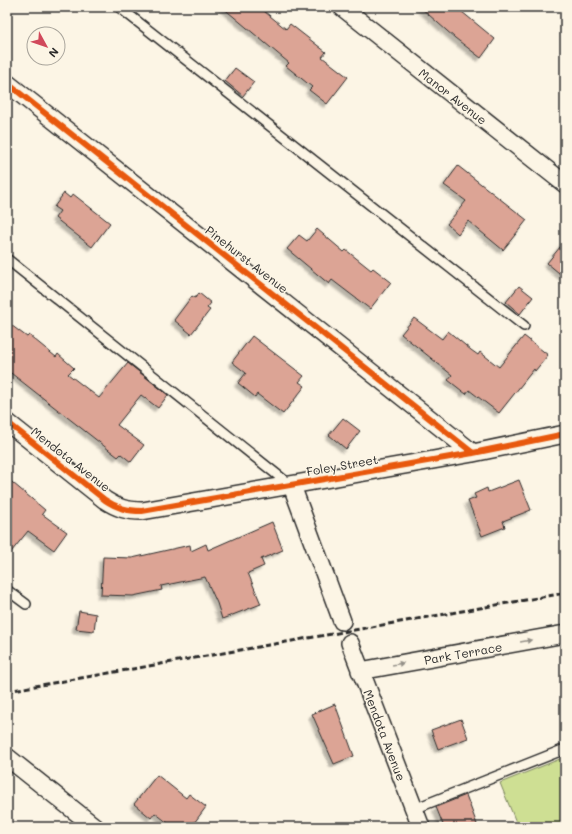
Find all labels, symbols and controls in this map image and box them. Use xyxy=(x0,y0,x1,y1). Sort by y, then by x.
north arrow xyxy=(26,26,66,66)
text: N xyxy=(46,45,62,61)
street label: Manor Avenue xyxy=(416,64,490,128)
street label: Pinehurst Avenue xyxy=(202,222,292,296)
street label: Mendota Avenue xyxy=(28,423,114,495)
street label: Foley Street xyxy=(305,451,379,479)
street label: Park Terrace xyxy=(423,638,503,668)
one-way arrow xyxy=(520,638,533,644)
one-way arrow xyxy=(392,661,405,667)
street label: Mendota Avenue xyxy=(360,687,410,783)

